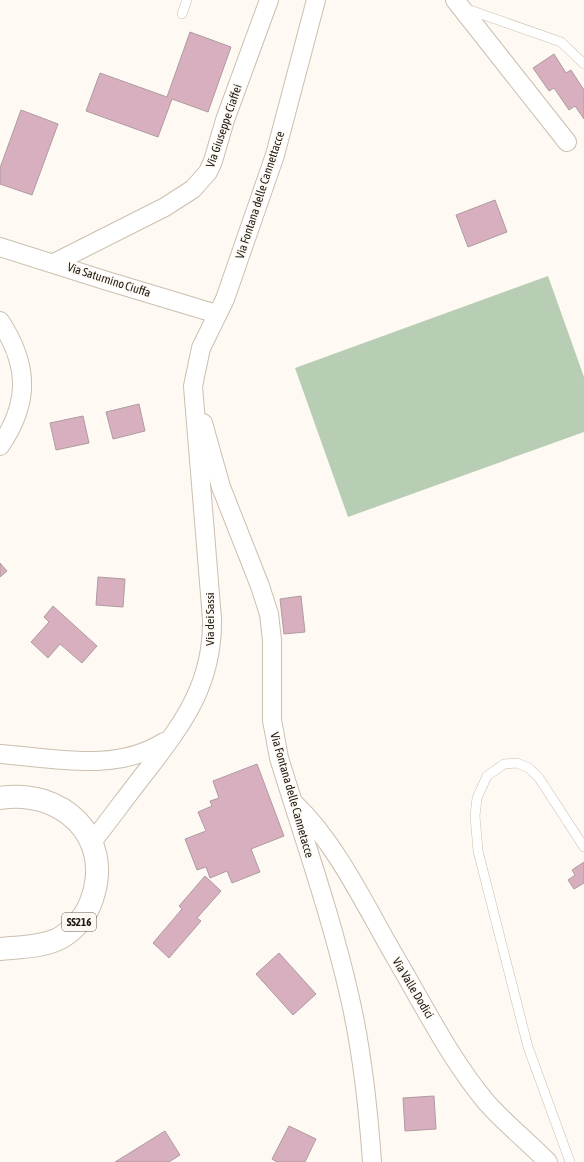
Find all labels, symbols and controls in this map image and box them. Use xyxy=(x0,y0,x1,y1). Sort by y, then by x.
street label: Via Giuseppe Ciaffei xyxy=(203,82,245,170)
street label: Via Fontana delle Cannettacce xyxy=(233,129,287,261)
street label: Via Saturnino Ciuffa xyxy=(65,260,153,300)
street label: Via dei Sassi xyxy=(203,592,217,646)
street label: Via Fontana delle Cannetacce xyxy=(267,731,317,859)
road number: SS216 xyxy=(62,913,96,931)
street label: Via Valle Dodici xyxy=(389,955,437,1021)

